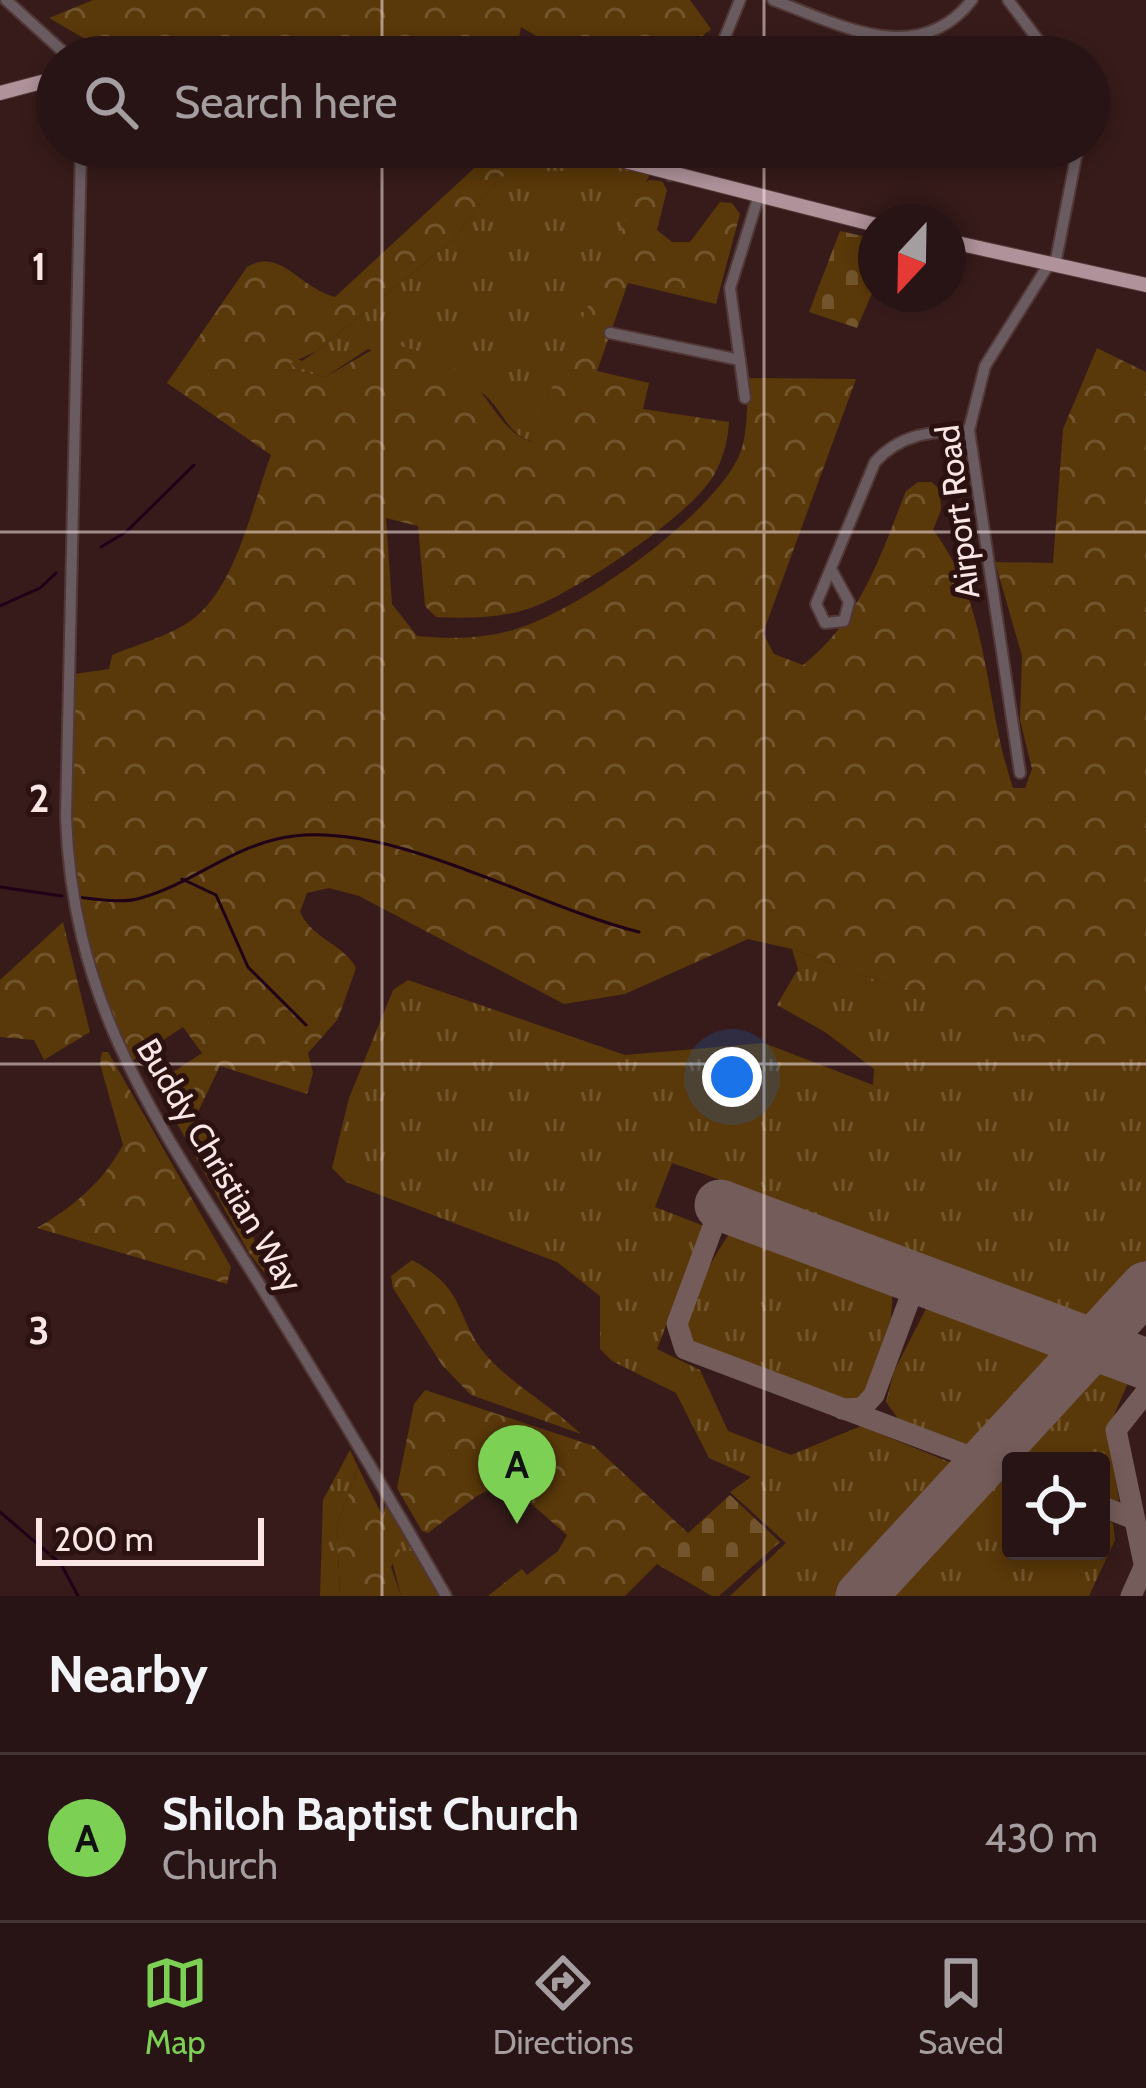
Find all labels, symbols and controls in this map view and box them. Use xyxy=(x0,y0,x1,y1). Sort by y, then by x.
search box xyxy=(36,36,1110,168)
icon: search xyxy=(78,69,144,135)
text: Search here xyxy=(174,75,398,129)
north arrow xyxy=(858,204,966,312)
text: 1 xyxy=(32,242,46,290)
street label: Airport Road xyxy=(926,423,988,601)
text: 2 xyxy=(29,774,49,822)
street label: Buddy Christian Way xyxy=(129,1031,312,1299)
your location xyxy=(702,1047,762,1107)
text: 3 xyxy=(28,1306,50,1354)
pin: A xyxy=(478,1425,556,1524)
map controls xyxy=(1002,1452,1110,1560)
button: locate xyxy=(1002,1452,1110,1560)
scale bar xyxy=(36,1512,264,1565)
text: 200 m xyxy=(54,1519,154,1559)
text: Nearby xyxy=(48,1643,208,1705)
text: Shiloh Baptist Church xyxy=(162,1787,579,1841)
text: A xyxy=(75,1814,99,1862)
text: 430 m xyxy=(984,1814,1098,1862)
text: Church xyxy=(162,1841,278,1889)
tab: Map xyxy=(142,1950,208,2062)
tab: Directions xyxy=(493,1950,634,2062)
tab: Saved xyxy=(918,1950,1004,2062)

